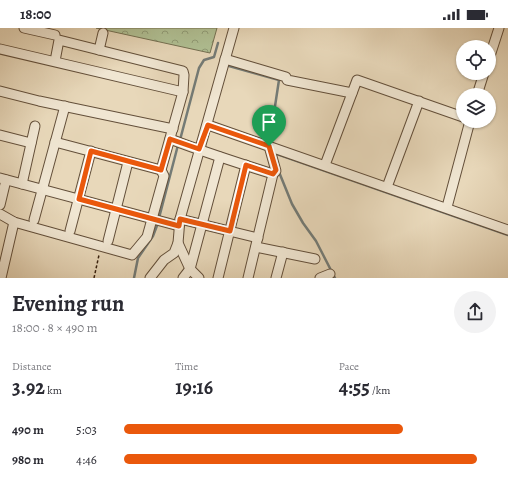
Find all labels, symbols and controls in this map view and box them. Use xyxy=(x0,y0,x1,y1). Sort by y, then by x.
text: 18:00 xyxy=(20,4,51,24)
map controls xyxy=(456,40,496,128)
button: locate xyxy=(456,40,496,80)
button: layers xyxy=(456,88,496,128)
pin xyxy=(252,105,286,146)
icon: arrive xyxy=(258,111,280,133)
text: Evening run xyxy=(12,289,124,319)
button: share xyxy=(454,291,496,333)
text: 18:00 · 8 × 490 m xyxy=(12,319,98,336)
text: Distance xyxy=(12,359,51,374)
text: Time xyxy=(175,359,198,374)
text: Pace xyxy=(339,359,359,374)
text: 3.92 xyxy=(12,374,45,401)
text: 19:16 xyxy=(175,374,213,401)
text: 4:55 xyxy=(339,374,370,401)
text: km xyxy=(45,383,62,398)
text: /km xyxy=(370,383,390,398)
text: 490 m xyxy=(12,421,44,438)
text: 5:03 xyxy=(76,421,97,438)
text: 980 m xyxy=(12,451,44,468)
text: 4:46 xyxy=(76,451,97,468)

